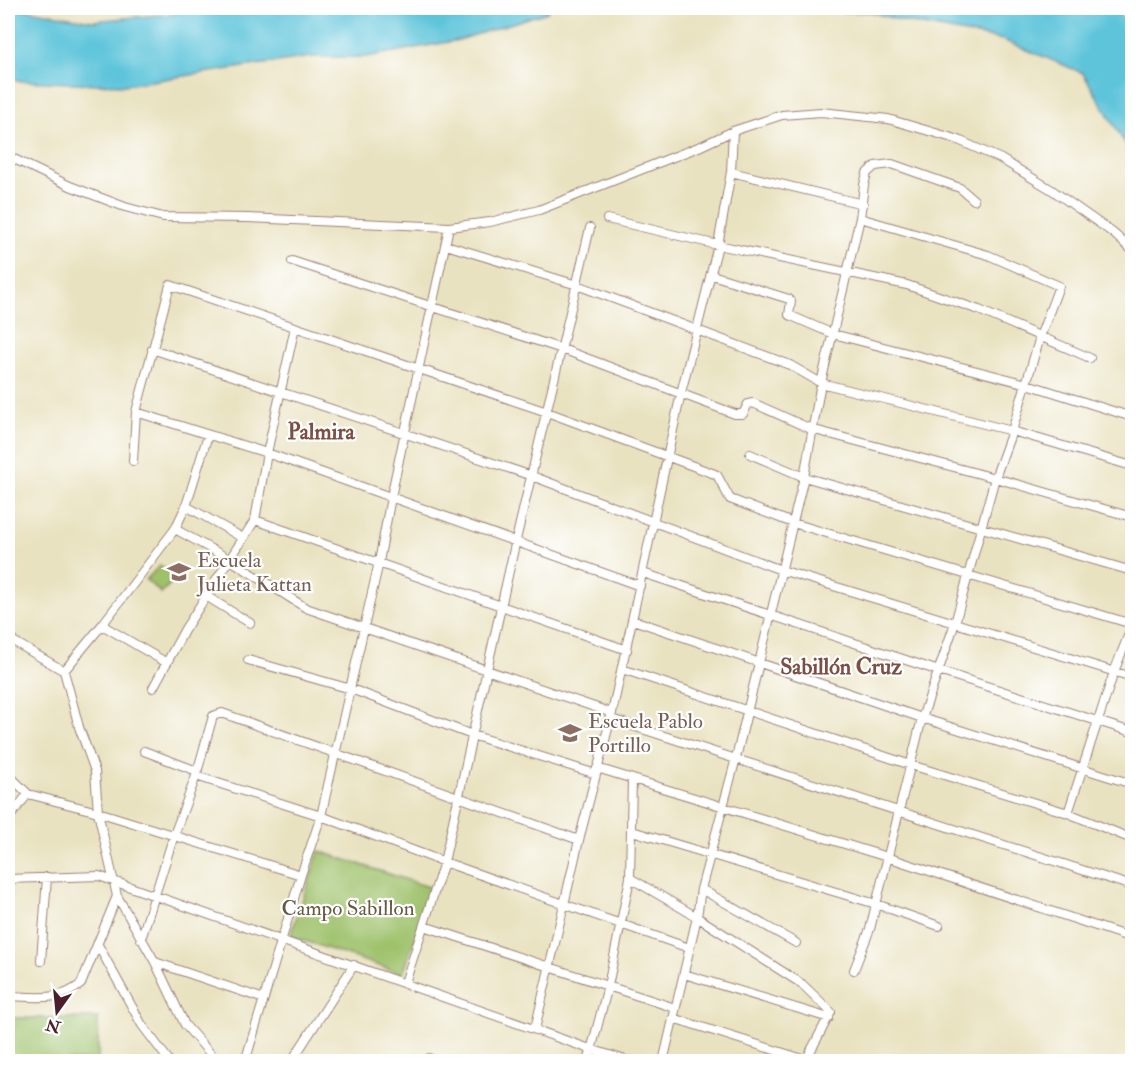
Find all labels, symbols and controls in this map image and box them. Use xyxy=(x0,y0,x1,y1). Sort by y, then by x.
district label: Palmira xyxy=(287,418,356,446)
place label: Escuela Julieta Kattan xyxy=(196,547,312,598)
school or university icon: Escuela Julieta Kattan xyxy=(166,559,192,585)
district label: Sabillón Cruz xyxy=(780,653,902,681)
place label: Escuela Pablo Portillo xyxy=(588,708,703,759)
school or university icon: Escuela Pablo Portillo xyxy=(557,720,583,746)
park label: Campo Sabillon xyxy=(281,895,415,922)
north arrow xyxy=(27,982,87,1042)
text: N xyxy=(43,1014,64,1037)

